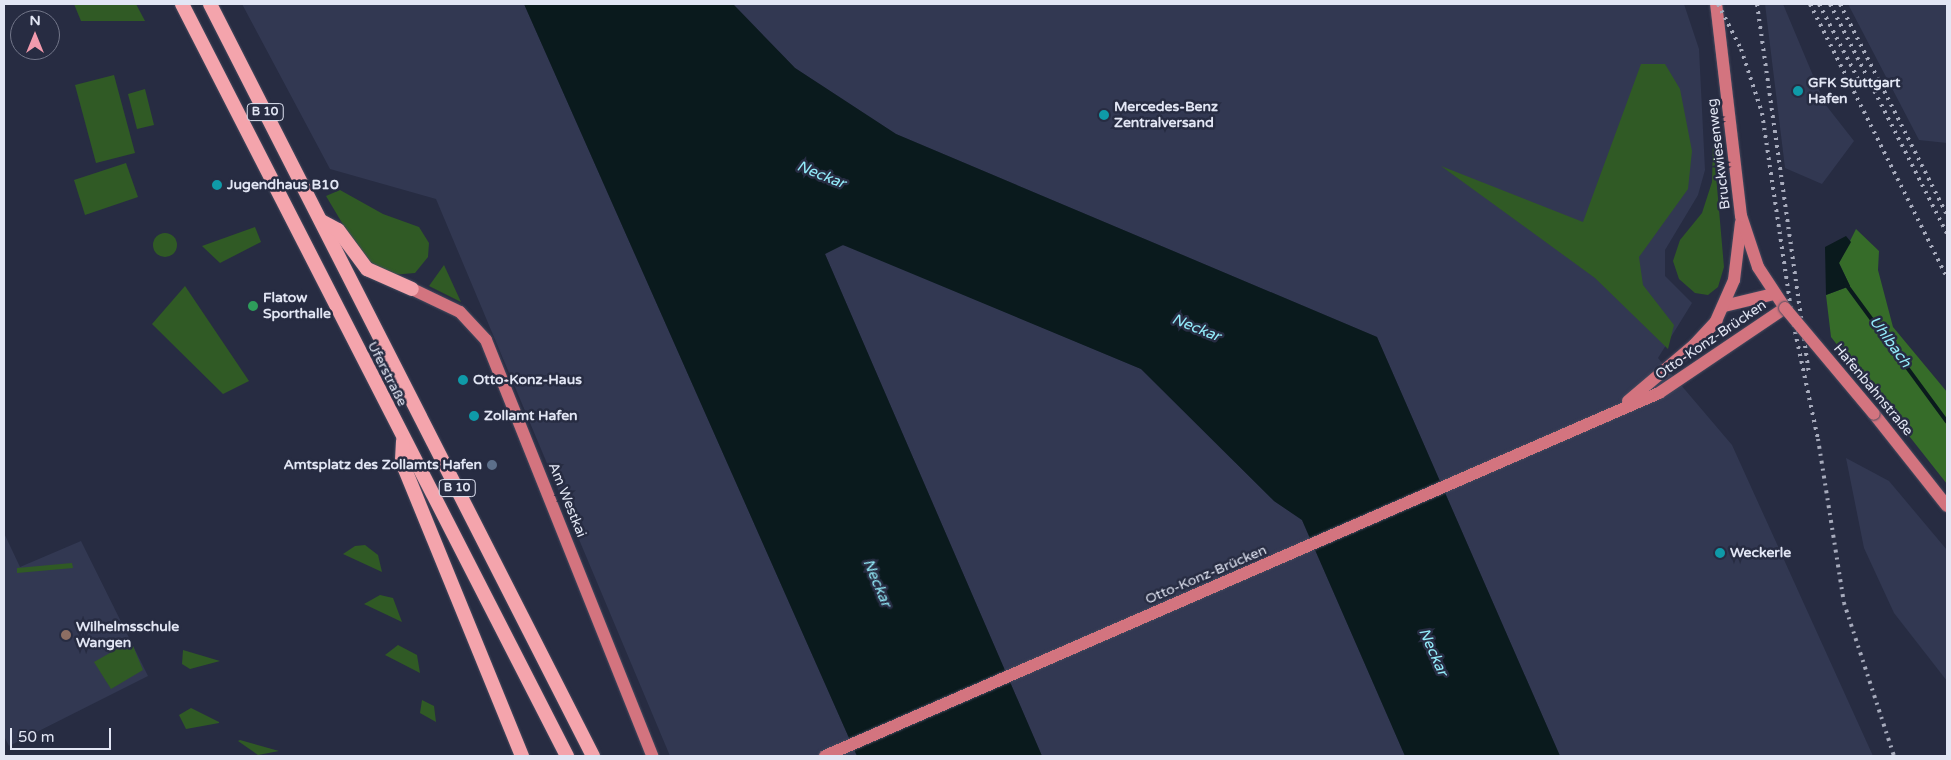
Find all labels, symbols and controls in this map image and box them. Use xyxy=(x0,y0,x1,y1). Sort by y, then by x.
north arrow xyxy=(10,10,60,60)
text: N xyxy=(29,12,41,29)
place label: GFK Stuttgart Hafen xyxy=(1808,75,1900,108)
marker: GFK Stuttgart Hafen xyxy=(1792,85,1804,97)
street label: Bruckwiesenweg xyxy=(1704,97,1734,211)
place label: Mercedes-Benz Zentralversand xyxy=(1114,99,1218,132)
road number: B 10 xyxy=(246,102,284,121)
marker: Mercedes-Benz Zentralversand xyxy=(1098,109,1110,121)
water label: Neckar xyxy=(794,157,848,193)
place label: Jugendhaus B10 xyxy=(227,177,339,193)
marker: Jugendhaus B10 xyxy=(211,179,223,191)
place label: Flatow Sporthalle xyxy=(263,290,331,322)
street label: Otto-Konz-Brücken xyxy=(1652,297,1770,383)
marker: Flatow Sporthalle xyxy=(247,300,259,312)
water label: Neckar xyxy=(1169,310,1223,346)
water label: Uhlbach xyxy=(1865,313,1915,371)
street label: Uferstraße xyxy=(364,339,410,409)
street label: Hafenbahnstraße xyxy=(1830,341,1916,439)
place label: Otto-Konz-Haus xyxy=(473,372,582,388)
marker: Otto-Konz-Haus xyxy=(457,374,469,386)
place label: Zollamt Hafen xyxy=(484,408,578,424)
marker: Zollamt Hafen xyxy=(468,410,480,422)
place label: Amtsplatz des Zollamts Hafen xyxy=(283,457,482,473)
marker: Amtsplatz des Zollamts Hafen xyxy=(486,459,498,471)
street label: Am Westkai xyxy=(544,460,590,540)
road number: B 10 xyxy=(438,478,476,498)
street label: Otto-Konz-Brücken xyxy=(1143,542,1269,608)
place label: Weckerle xyxy=(1730,545,1791,561)
marker: Weckerle xyxy=(1714,547,1726,559)
water label: Neckar xyxy=(859,556,895,610)
place label: Wilhelmsschule Wangen xyxy=(76,619,179,652)
water label: Neckar xyxy=(1415,625,1451,679)
marker: Wilhelmsschule Wangen xyxy=(60,629,72,641)
scale bar xyxy=(12,718,114,750)
text: 50 m xyxy=(18,728,55,746)

